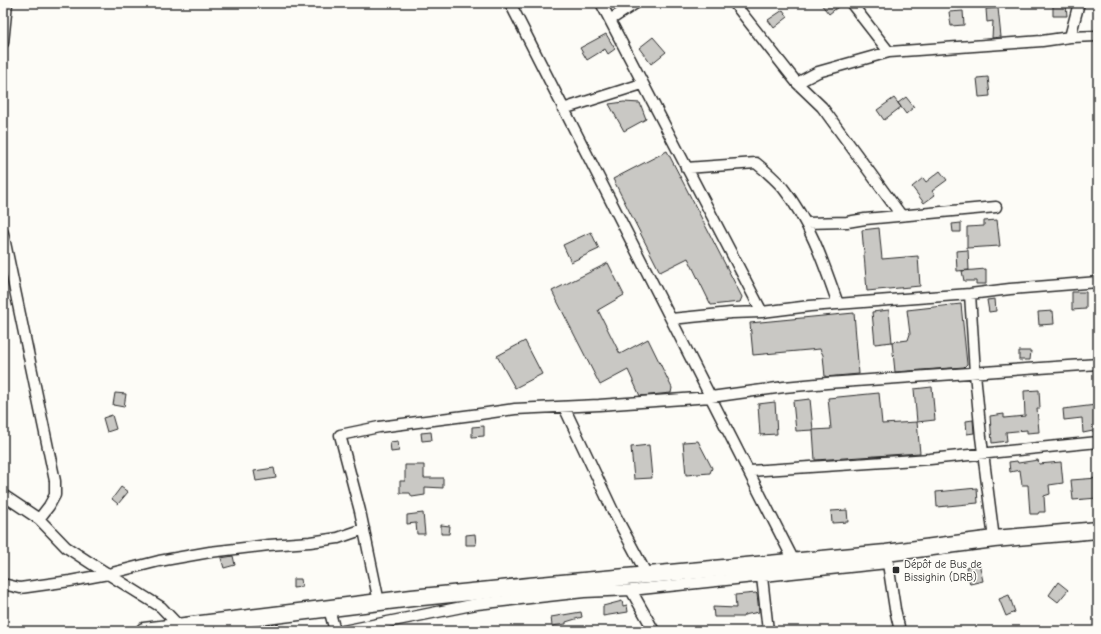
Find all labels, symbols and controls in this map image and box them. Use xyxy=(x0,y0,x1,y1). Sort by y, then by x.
place label: Dépôt de Bus de Bissighin (DRB) xyxy=(904,558,982,584)
marker: Dépôt de Bus de Bissighin (DRB) xyxy=(891,565,901,575)

